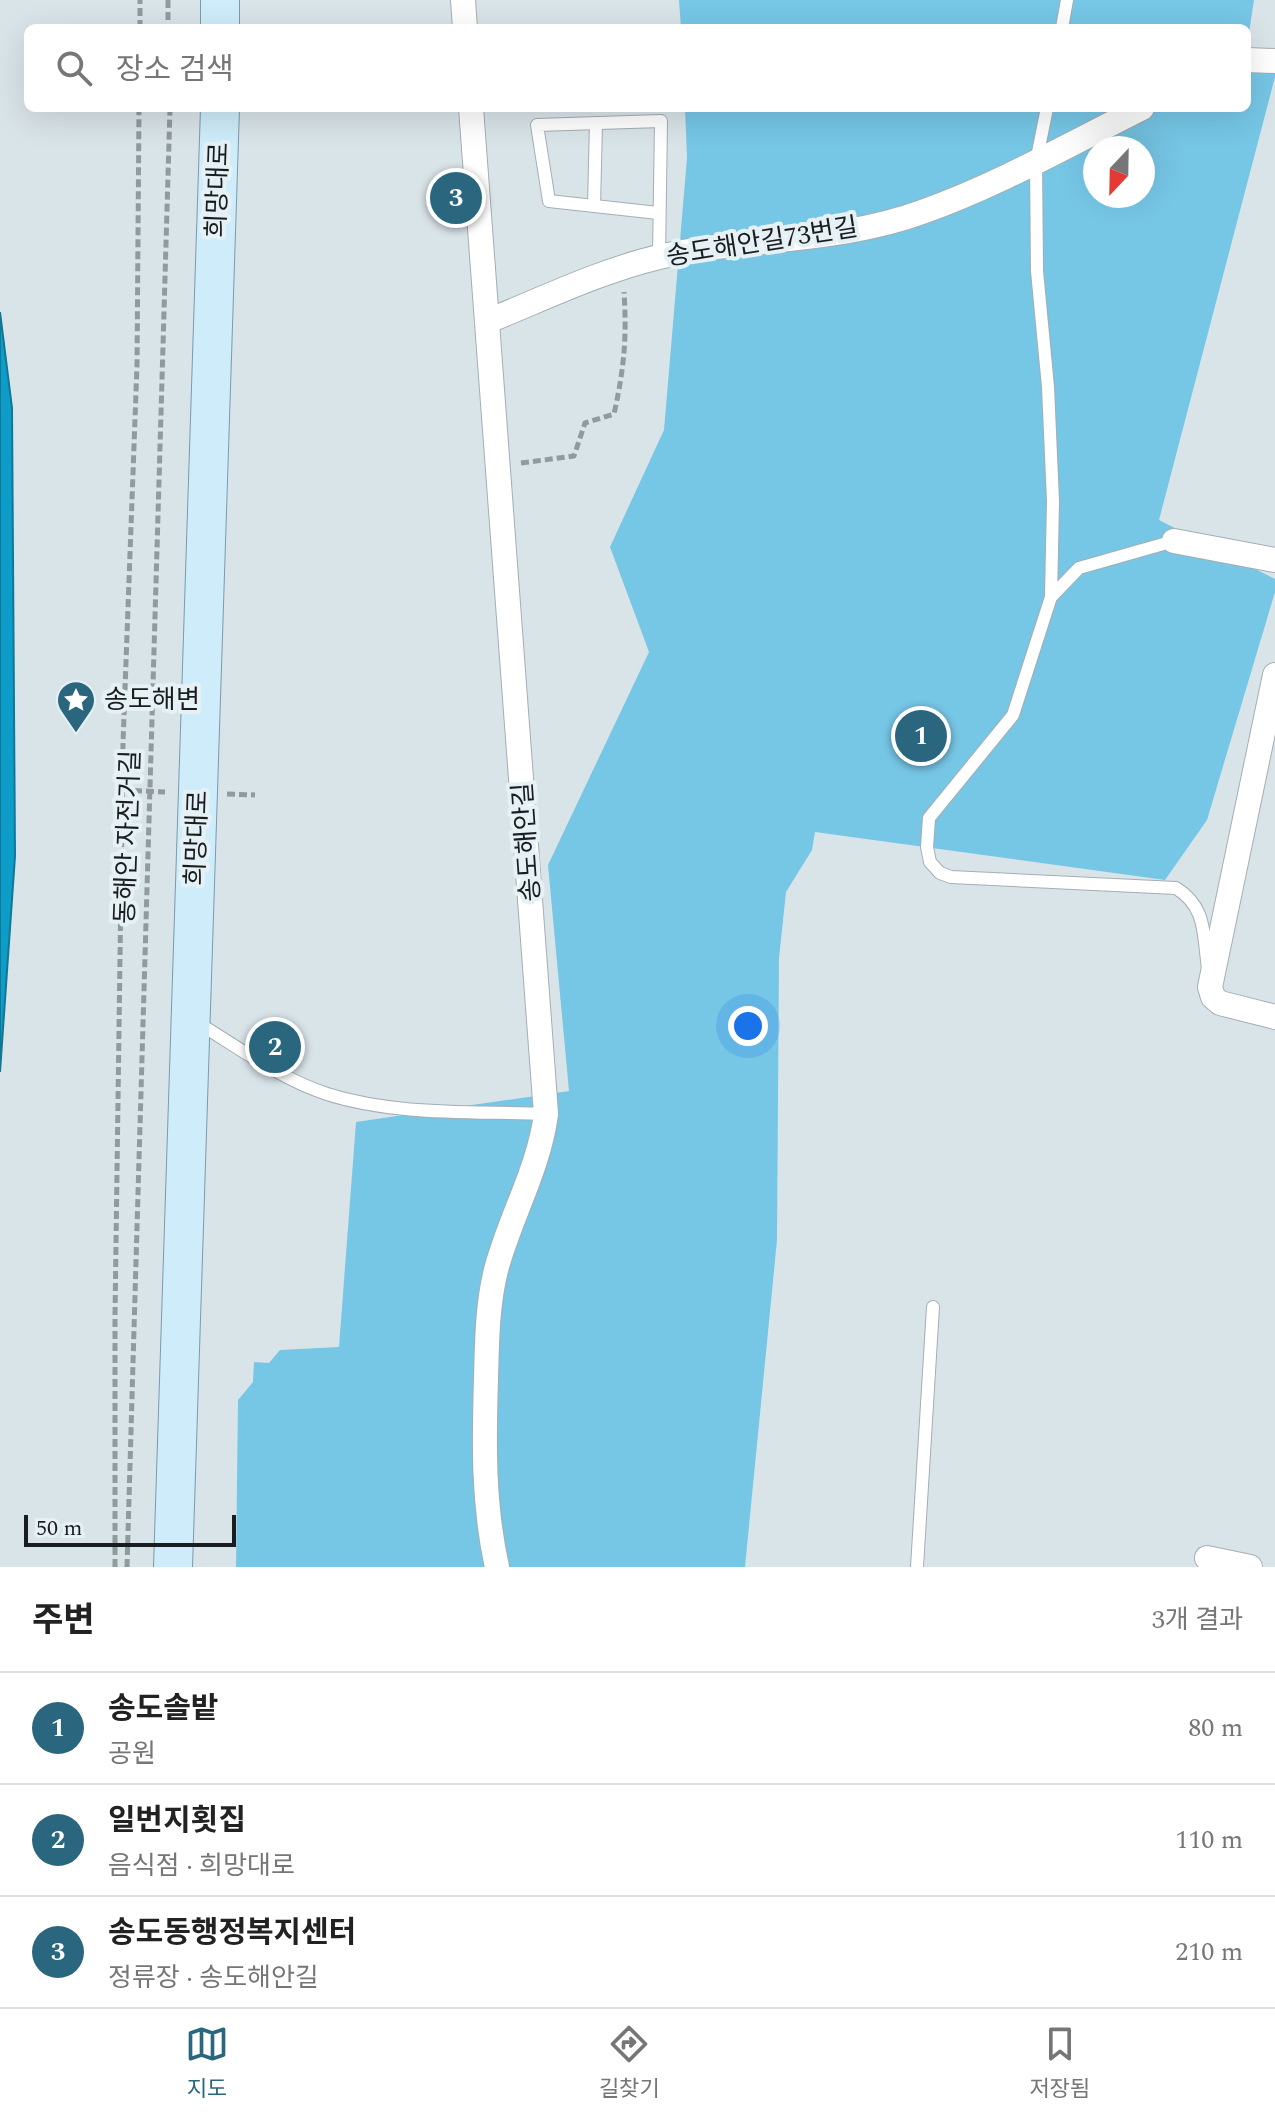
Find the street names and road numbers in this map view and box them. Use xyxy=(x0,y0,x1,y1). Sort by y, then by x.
street label: 희망대로 xyxy=(196,141,240,239)
street label: 송도해안길73번길 xyxy=(663,207,861,277)
street label: 동해안 자전거길 xyxy=(105,749,151,925)
street label: 송도해안길 xyxy=(503,781,551,903)
street label: 희망대로 xyxy=(175,789,219,887)

